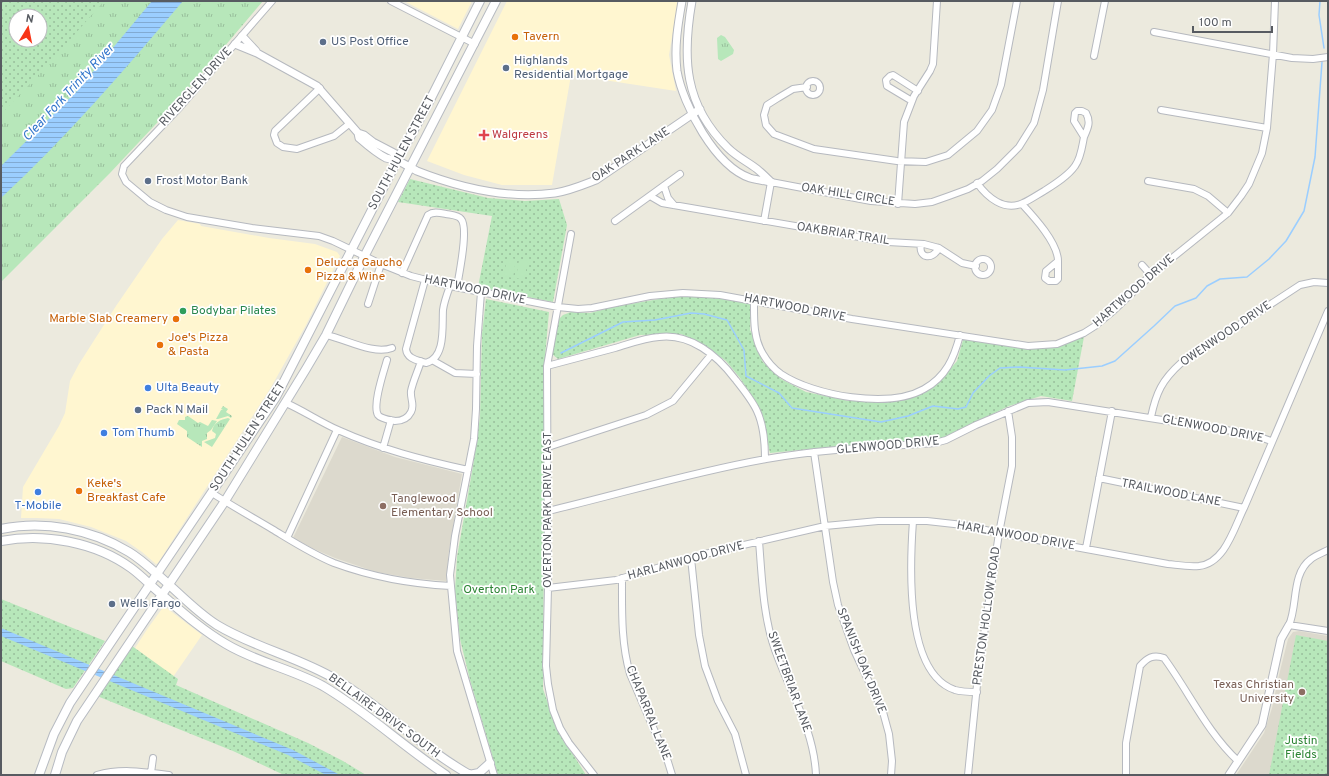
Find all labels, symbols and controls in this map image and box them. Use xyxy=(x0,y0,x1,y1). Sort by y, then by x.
north arrow xyxy=(8,8,48,48)
scale bar xyxy=(1193,8,1272,34)
text: N xyxy=(24,12,35,27)
text: 100 m xyxy=(1199,15,1232,31)
place label: Tavern xyxy=(523,29,560,45)
marker: Tavern xyxy=(510,32,520,42)
place label: US Post Office xyxy=(331,34,409,50)
marker: US Post Office xyxy=(318,37,328,47)
water label: Clear Fork Trinity River xyxy=(20,40,119,145)
street label: RIVERGLEN DRIVE xyxy=(156,44,236,130)
place label: Highlands Residential Mortgage xyxy=(514,53,628,83)
marker: Highlands Residential Mortgage xyxy=(501,63,511,73)
street label: SOUTH HULEN STREET xyxy=(365,93,439,213)
street label: OAK PARK LANE xyxy=(589,124,673,186)
place label: Walgreens xyxy=(492,127,548,143)
marker: Walgreens xyxy=(479,130,489,140)
place label: Frost Motor Bank xyxy=(156,173,248,189)
marker: Frost Motor Bank xyxy=(143,176,153,186)
street label: OAK HILL CIRCLE xyxy=(800,180,896,210)
street label: OAKBRIAR TRAIL xyxy=(795,219,891,249)
street label: HARTWOOD DRIVE xyxy=(1090,251,1178,331)
place label: Delucca Gaucho Pizza & Wine xyxy=(316,255,403,285)
marker: Delucca Gaucho Pizza & Wine xyxy=(303,265,313,275)
street label: HARTWOOD DRIVE xyxy=(423,271,527,309)
street label: HARTWOOD DRIVE xyxy=(743,290,847,326)
street label: OWENWOOD DRIVE xyxy=(1177,298,1275,370)
place label: Bodybar Pilates xyxy=(191,303,276,319)
marker: Bodybar Pilates xyxy=(178,306,188,316)
place label: Marble Slab Creamery xyxy=(49,311,168,327)
marker: Marble Slab Creamery xyxy=(171,314,181,324)
place label: Joe's Pizza & Pasta xyxy=(168,330,228,360)
marker: Joe's Pizza & Pasta xyxy=(155,340,165,350)
street label: SOUTH HULEN STREET xyxy=(207,379,289,495)
place label: Ulta Beauty xyxy=(156,380,219,396)
marker: Ulta Beauty xyxy=(143,383,153,393)
place label: Pack N Mail xyxy=(146,402,208,418)
marker: Pack N Mail xyxy=(133,405,143,415)
street label: GLENWOOD DRIVE xyxy=(1161,411,1265,447)
place label: Tom Thumb xyxy=(112,425,175,441)
marker: Tom Thumb xyxy=(99,428,109,438)
street label: OVERTON PARK DRIVE EAST xyxy=(540,432,556,588)
street label: GLENWOOD DRIVE xyxy=(836,434,940,458)
street label: TRAILWOOD LANE xyxy=(1120,475,1222,511)
place label: Keke's Breakfast Cafe xyxy=(87,476,166,506)
marker: Keke's Breakfast Cafe xyxy=(74,486,84,496)
marker: T-Mobile xyxy=(33,487,43,497)
place label: Tanglewood Elementary School xyxy=(391,491,493,521)
place label: T-Mobile xyxy=(15,498,61,514)
marker: Tanglewood Elementary School xyxy=(378,501,388,511)
street label: HARLANWOOD DRIVE xyxy=(955,518,1077,554)
street label: HARLANWOOD DRIVE xyxy=(626,538,746,584)
street label: PRESTON HOLLOW ROAD xyxy=(969,546,1005,686)
park label: Overton Park xyxy=(463,582,535,598)
place label: Wells Fargo xyxy=(120,596,181,612)
marker: Wells Fargo xyxy=(107,599,117,609)
street label: SPANISH OAK DRIVE xyxy=(832,606,890,716)
street label: SWEETBRIAR LANE xyxy=(763,629,815,735)
street label: CHAPARRAL LANE xyxy=(622,663,674,763)
street label: BELLAIRE DRIVE SOUTH xyxy=(325,670,443,762)
place label: Texas Christian University xyxy=(1213,677,1294,707)
marker: Texas Christian University xyxy=(1297,687,1307,697)
park label: Justin Fields xyxy=(1285,733,1317,763)

